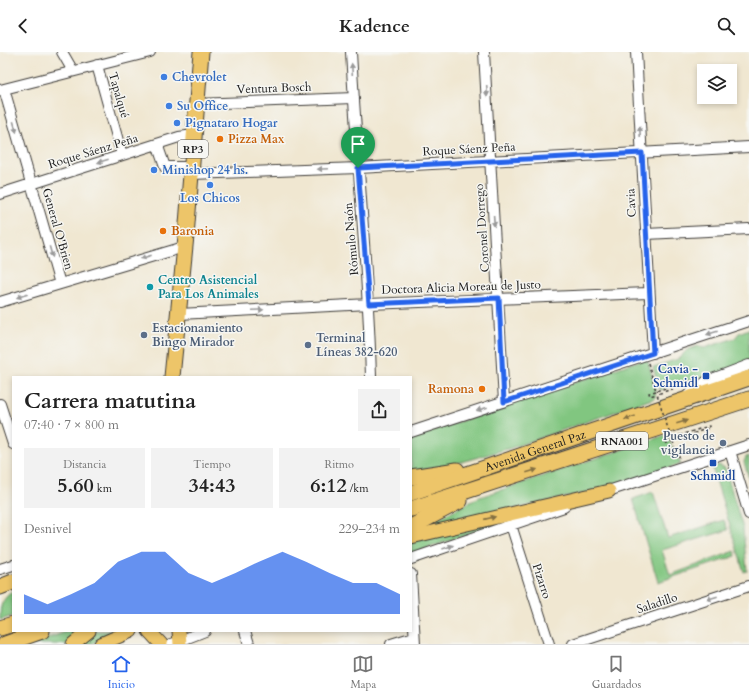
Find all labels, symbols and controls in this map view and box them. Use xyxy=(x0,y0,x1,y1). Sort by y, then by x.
text: Kadence xyxy=(339,14,410,39)
icon: back xyxy=(12,15,34,37)
icon: search xyxy=(715,15,737,37)
one-way arrow xyxy=(349,62,355,75)
map controls xyxy=(697,64,737,104)
button: layers xyxy=(697,64,737,104)
place label: Chevrolet xyxy=(172,69,227,85)
street label: Tapalqué xyxy=(105,70,133,120)
marker: Chevrolet xyxy=(159,72,169,82)
street label: Ventura Bosch xyxy=(236,79,312,97)
one-way arrow xyxy=(483,85,490,97)
place label: Su Office xyxy=(177,98,228,114)
marker: Su Office xyxy=(164,101,174,111)
place label: Pignataro Hogar xyxy=(185,115,278,131)
marker: Pignataro Hogar xyxy=(172,118,182,128)
one-way arrow xyxy=(12,121,18,133)
one-way arrow xyxy=(637,126,644,138)
pin xyxy=(341,127,375,168)
street label: Roque Sáenz Peña xyxy=(46,130,141,172)
place label: Pizza Max xyxy=(228,131,285,147)
icon: arrive xyxy=(347,133,369,155)
marker: Pizza Max xyxy=(215,134,225,144)
street label: Roque Sáenz Peña xyxy=(422,139,517,159)
road number: RP3 xyxy=(178,140,208,158)
one-way arrow xyxy=(97,158,109,164)
place label: Minishop 24 hs. xyxy=(162,162,248,178)
marker: Minishop 24 hs. xyxy=(149,165,159,175)
one-way arrow xyxy=(316,166,329,172)
marker: Los Chicos xyxy=(205,180,215,190)
street label: Coronel Dorrego xyxy=(471,183,493,273)
street label: General O'Brien xyxy=(39,186,77,272)
street label: Cavia xyxy=(622,187,640,218)
place label: Los Chicos xyxy=(180,190,240,206)
street label: Rómulo Naón xyxy=(340,202,362,276)
one-way arrow xyxy=(491,215,498,227)
place label: Baronia xyxy=(171,223,214,239)
marker: Baronia xyxy=(158,226,168,236)
one-way arrow xyxy=(48,246,54,258)
one-way arrow xyxy=(140,254,152,260)
place label: Centro Asistencial Para Los Animales xyxy=(158,272,259,302)
street label: Doctora Alicia Moreau de Justo xyxy=(381,276,542,298)
marker: Centro Asistencial Para Los Animales xyxy=(145,282,155,292)
one-way arrow xyxy=(16,293,28,299)
one-way arrow xyxy=(252,306,264,313)
place label: Estacionamiento Bingo Mirador xyxy=(152,320,243,350)
marker: Estacionamiento Bingo Mirador xyxy=(139,330,149,340)
place label: Terminal Líneas 382-620 xyxy=(316,330,397,360)
one-way arrow xyxy=(706,331,718,337)
marker: Terminal Líneas 382-620 xyxy=(303,340,313,350)
place label: Cavia - Schmidl xyxy=(653,361,698,391)
marker: Cavia - Schmidl xyxy=(701,371,711,381)
place label: Ramona xyxy=(428,381,474,397)
marker: Ramona xyxy=(477,384,487,394)
text: Carrera matutina xyxy=(24,386,196,416)
button: share xyxy=(358,389,400,431)
one-way arrow xyxy=(476,406,488,412)
one-way arrow xyxy=(624,415,636,421)
text: 07:40 · 7 × 800 m xyxy=(24,416,119,434)
one-way arrow xyxy=(676,418,688,424)
street label: Avenida General Paz xyxy=(482,426,588,475)
place label: Puesto de vigilancia xyxy=(661,428,715,458)
road number: RNA001 xyxy=(596,432,648,450)
marker: Puesto de vigilancia xyxy=(718,438,728,448)
text: Distancia xyxy=(63,457,106,472)
text: Tiempo xyxy=(193,457,231,472)
text: Ritmo xyxy=(325,457,354,472)
marker: Schmidl xyxy=(708,458,718,468)
one-way arrow xyxy=(526,468,538,474)
place label: Schmidl xyxy=(691,468,736,484)
text: 5.60 xyxy=(57,472,94,499)
text: 34:43 xyxy=(189,472,235,499)
text: 6:12 xyxy=(310,472,347,499)
text: km xyxy=(94,481,112,496)
text: /km xyxy=(347,481,368,496)
one-way arrow xyxy=(484,515,496,521)
text: Desnivel xyxy=(24,520,72,538)
text: 229–234 m xyxy=(338,520,400,538)
one-way arrow xyxy=(442,544,454,550)
street label: Pizarro xyxy=(529,561,555,601)
street label: Saladillo xyxy=(635,589,680,617)
one-way arrow xyxy=(706,595,718,601)
tab: Inicio xyxy=(108,653,135,692)
tab: Mapa xyxy=(350,653,376,692)
tab: Guardados xyxy=(592,653,641,692)

